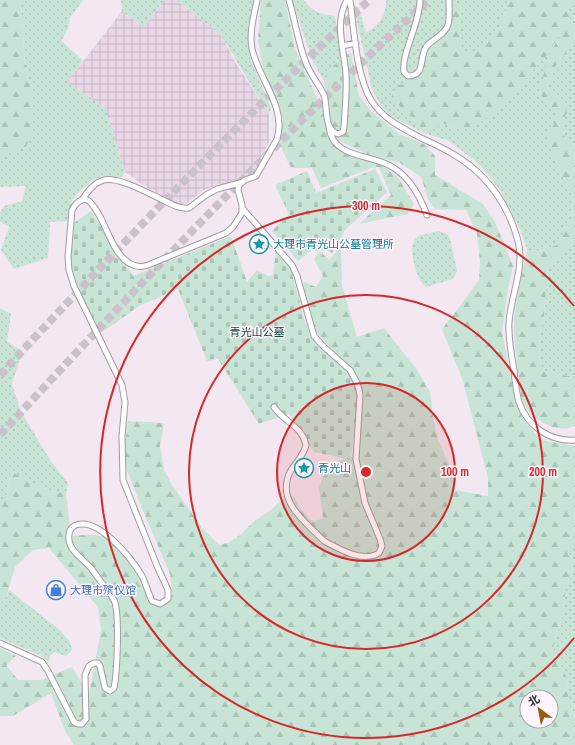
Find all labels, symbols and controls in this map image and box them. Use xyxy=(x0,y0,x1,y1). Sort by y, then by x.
text: 300 m xyxy=(352,198,380,214)
place icon: 大理市青光山公墓管理所 xyxy=(248,233,270,255)
place label: 大理市青光山公墓管理所 xyxy=(273,237,394,251)
park label: 青光山公墓 xyxy=(230,325,285,339)
place icon: 青光山 xyxy=(293,457,315,479)
place label: 青光山 xyxy=(318,461,351,475)
text: 100 m xyxy=(441,464,469,480)
text: 200 m xyxy=(529,464,557,480)
centre of rings xyxy=(359,465,373,479)
shop icon: 大理市殡仪馆 xyxy=(45,579,67,601)
place label: 大理市殡仪馆 xyxy=(70,583,136,597)
north arrow xyxy=(519,689,559,729)
text: 北 xyxy=(525,692,542,709)

